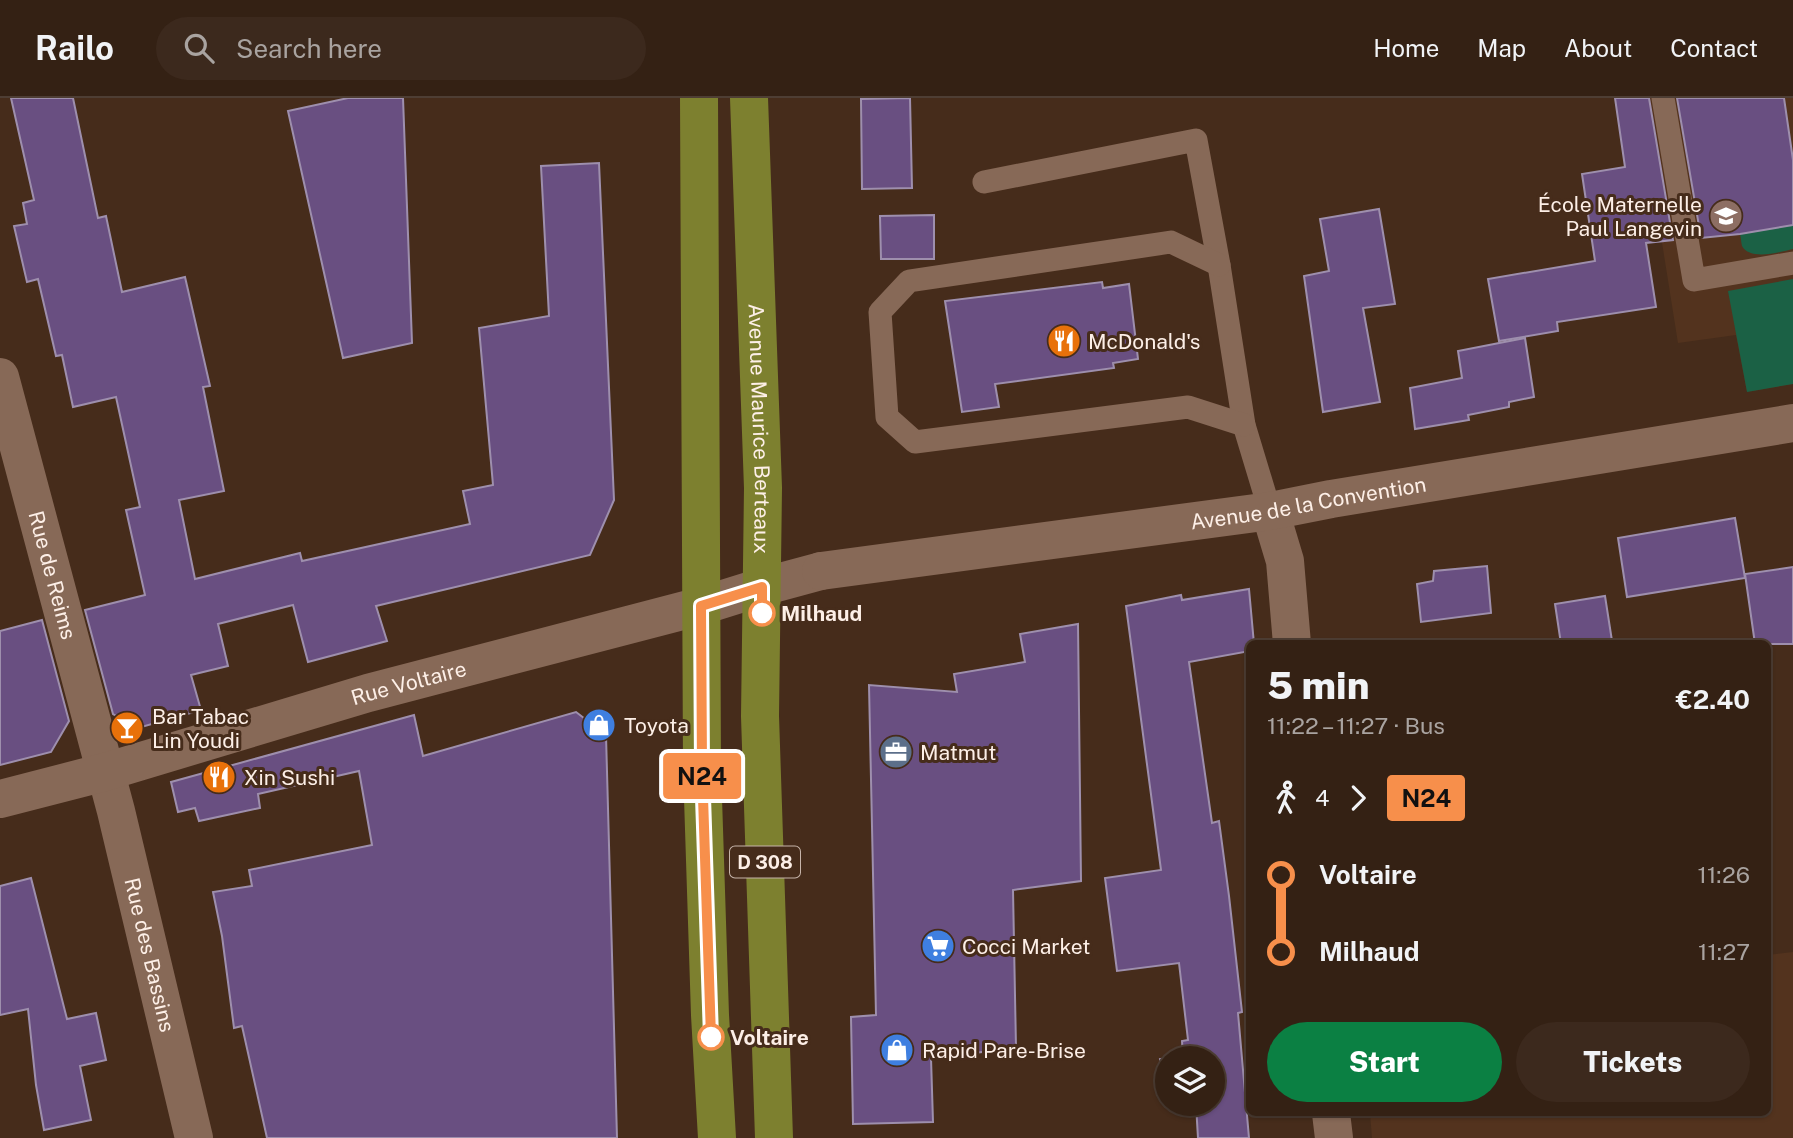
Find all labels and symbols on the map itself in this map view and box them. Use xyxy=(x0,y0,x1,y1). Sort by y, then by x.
place label: École Maternelle Paul Langevin xyxy=(1538,192,1702,241)
school or university icon: École Maternelle Paul Langevin xyxy=(1707,197,1745,235)
street label: Avenue Maurice Berteaux xyxy=(744,303,776,554)
restaurant icon: McDonald's xyxy=(1045,322,1083,360)
place label: McDonald's xyxy=(1088,329,1200,354)
street label: Avenue de la Convention xyxy=(1189,471,1428,534)
street label: Rue de Reims xyxy=(24,508,82,642)
marker: Milhaud xyxy=(749,600,775,626)
place label: Milhaud xyxy=(781,601,862,626)
street label: Rue Voltaire xyxy=(348,655,469,710)
place label: Bar Tabac Lin Youdi xyxy=(152,704,249,753)
shop icon: Toyota xyxy=(580,706,618,744)
bar icon: Bar Tabac Lin Youdi xyxy=(108,709,146,747)
place label: Toyota xyxy=(624,713,689,738)
office icon: Matmut xyxy=(877,733,915,771)
place label: Matmut xyxy=(920,740,996,765)
line badge: N24 xyxy=(662,753,742,799)
restaurant icon: Xin Sushi xyxy=(200,758,238,796)
place label: Xin Sushi xyxy=(244,765,335,790)
road number: D 308 xyxy=(730,846,800,877)
street label: Rue des Bassins xyxy=(120,875,181,1034)
supermarket icon: Cocci Market xyxy=(919,927,957,965)
place label: Cocci Market xyxy=(962,934,1090,959)
marker: Voltaire xyxy=(698,1024,724,1050)
place label: Voltaire xyxy=(730,1025,809,1050)
shop icon: Rapid Pare-Brise xyxy=(878,1031,916,1069)
place label: Rapid Pare-Brise xyxy=(922,1038,1086,1063)

